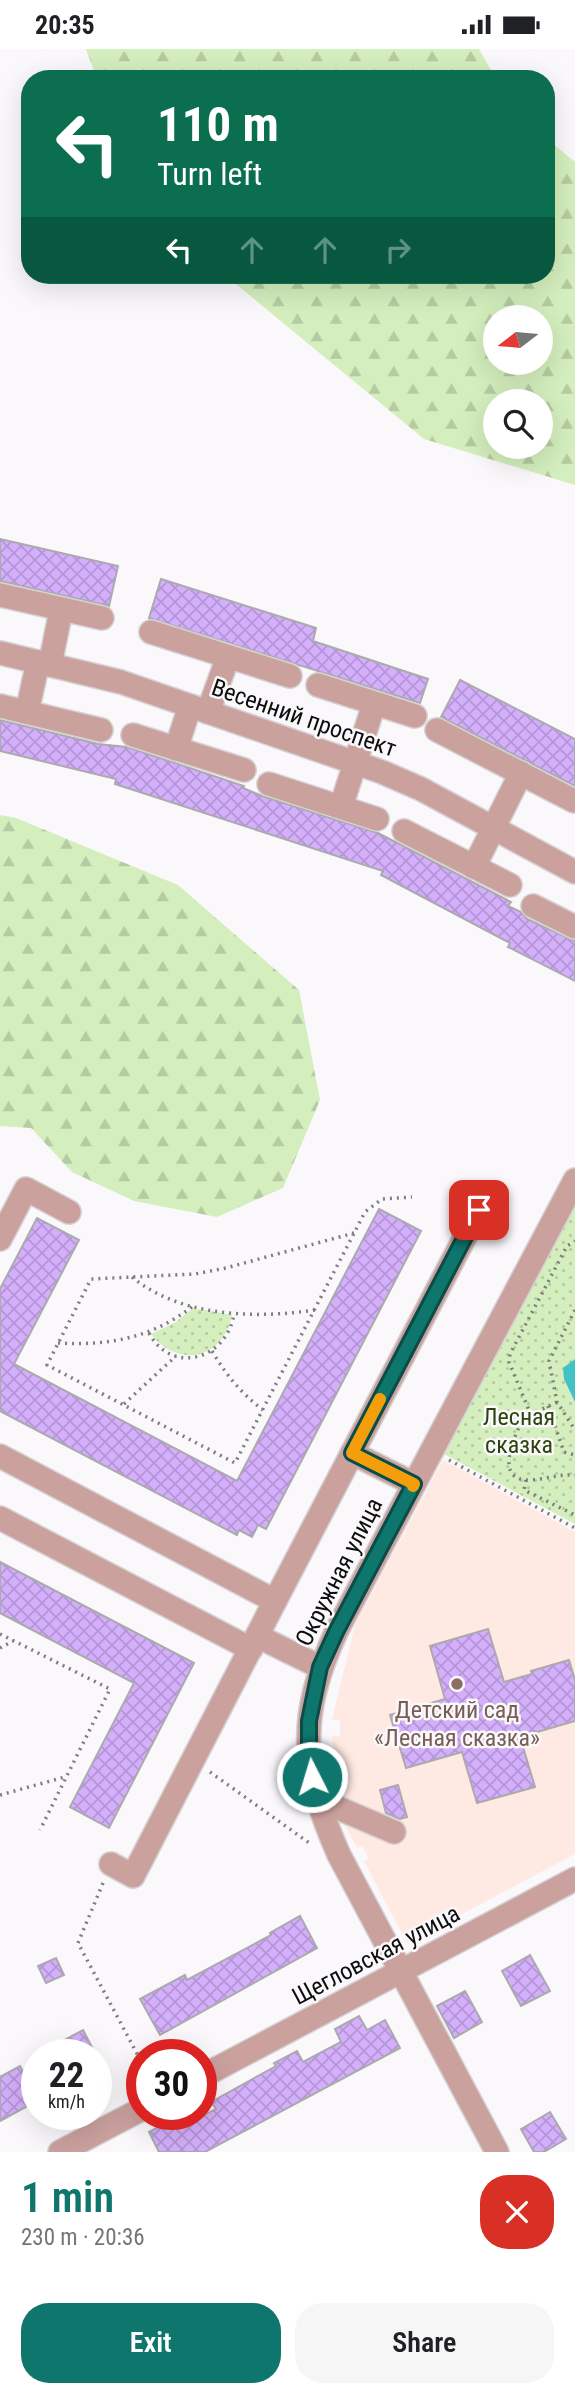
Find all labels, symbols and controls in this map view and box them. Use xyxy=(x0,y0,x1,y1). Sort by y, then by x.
text: 20:35 xyxy=(35,10,95,40)
text: 110 m xyxy=(157,96,279,153)
icon: left xyxy=(42,98,133,189)
text: Turn left xyxy=(157,155,262,193)
icon: left xyxy=(160,231,198,269)
icon: ahead xyxy=(233,231,271,269)
icon: ahead xyxy=(306,231,344,269)
icon: right xyxy=(379,231,417,269)
north arrow xyxy=(483,305,553,375)
map controls xyxy=(483,305,553,459)
button: search xyxy=(483,389,553,459)
street label: Весенний проспект xyxy=(208,673,400,763)
pin xyxy=(449,1180,509,1240)
icon: arrive xyxy=(460,1191,498,1229)
park label: Лесная сказка xyxy=(483,1403,555,1459)
street label: Окружная улица xyxy=(290,1493,388,1651)
marker: Детский сад «Лесная сказка» xyxy=(449,1676,465,1692)
place label: Детский сад «Лесная сказка» xyxy=(374,1696,540,1752)
position arrow xyxy=(275,1740,349,1814)
street label: Щегловская улица xyxy=(288,1899,464,2011)
speed limit sign: 30 xyxy=(126,2039,217,2130)
text: 22 xyxy=(49,2055,84,2096)
text: km/h xyxy=(48,2091,85,2112)
text: 1 min xyxy=(21,2173,114,2222)
button: close xyxy=(480,2175,554,2249)
text: 230 m · 20:36 xyxy=(21,2224,145,2251)
button: Exit xyxy=(21,2303,281,2383)
button: Share xyxy=(295,2303,554,2383)

